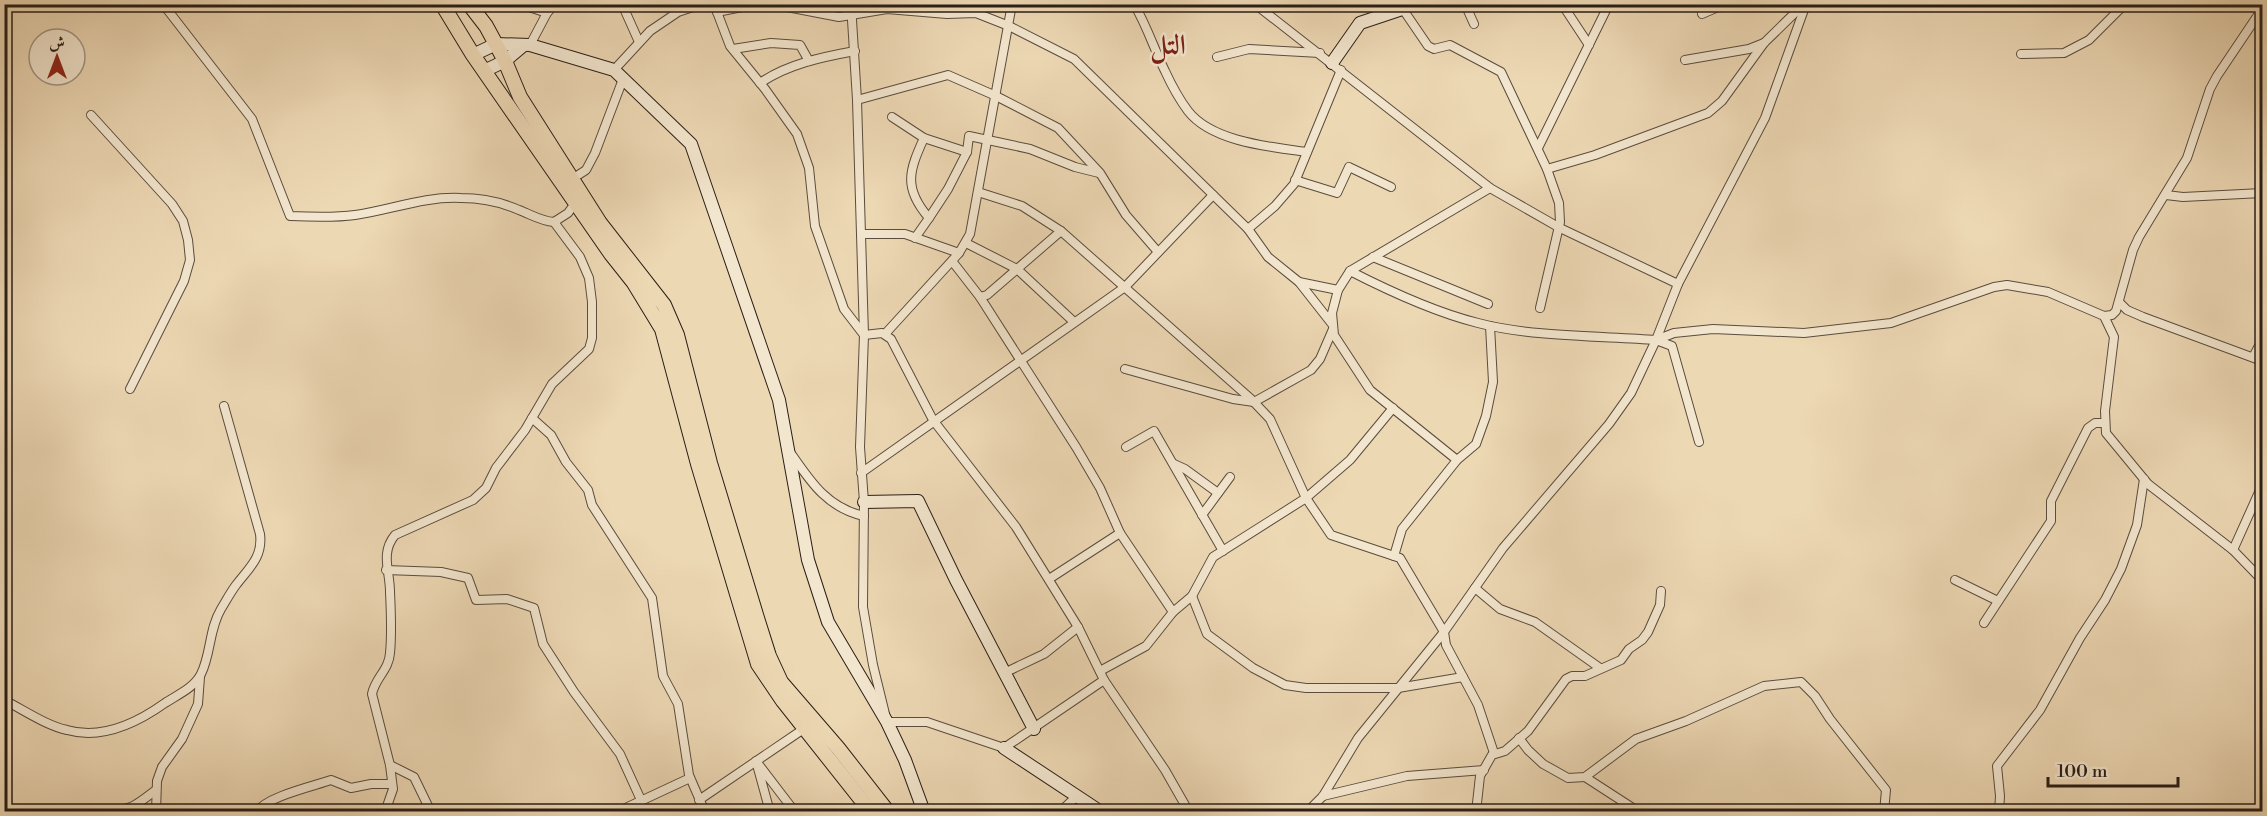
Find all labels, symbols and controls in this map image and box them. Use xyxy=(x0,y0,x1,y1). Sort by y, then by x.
north arrow xyxy=(27,27,87,87)
district label: التل xyxy=(1150,28,1186,64)
text: ش xyxy=(49,33,65,53)
scale bar xyxy=(2048,750,2178,788)
text: 100 m xyxy=(2057,760,2108,783)

